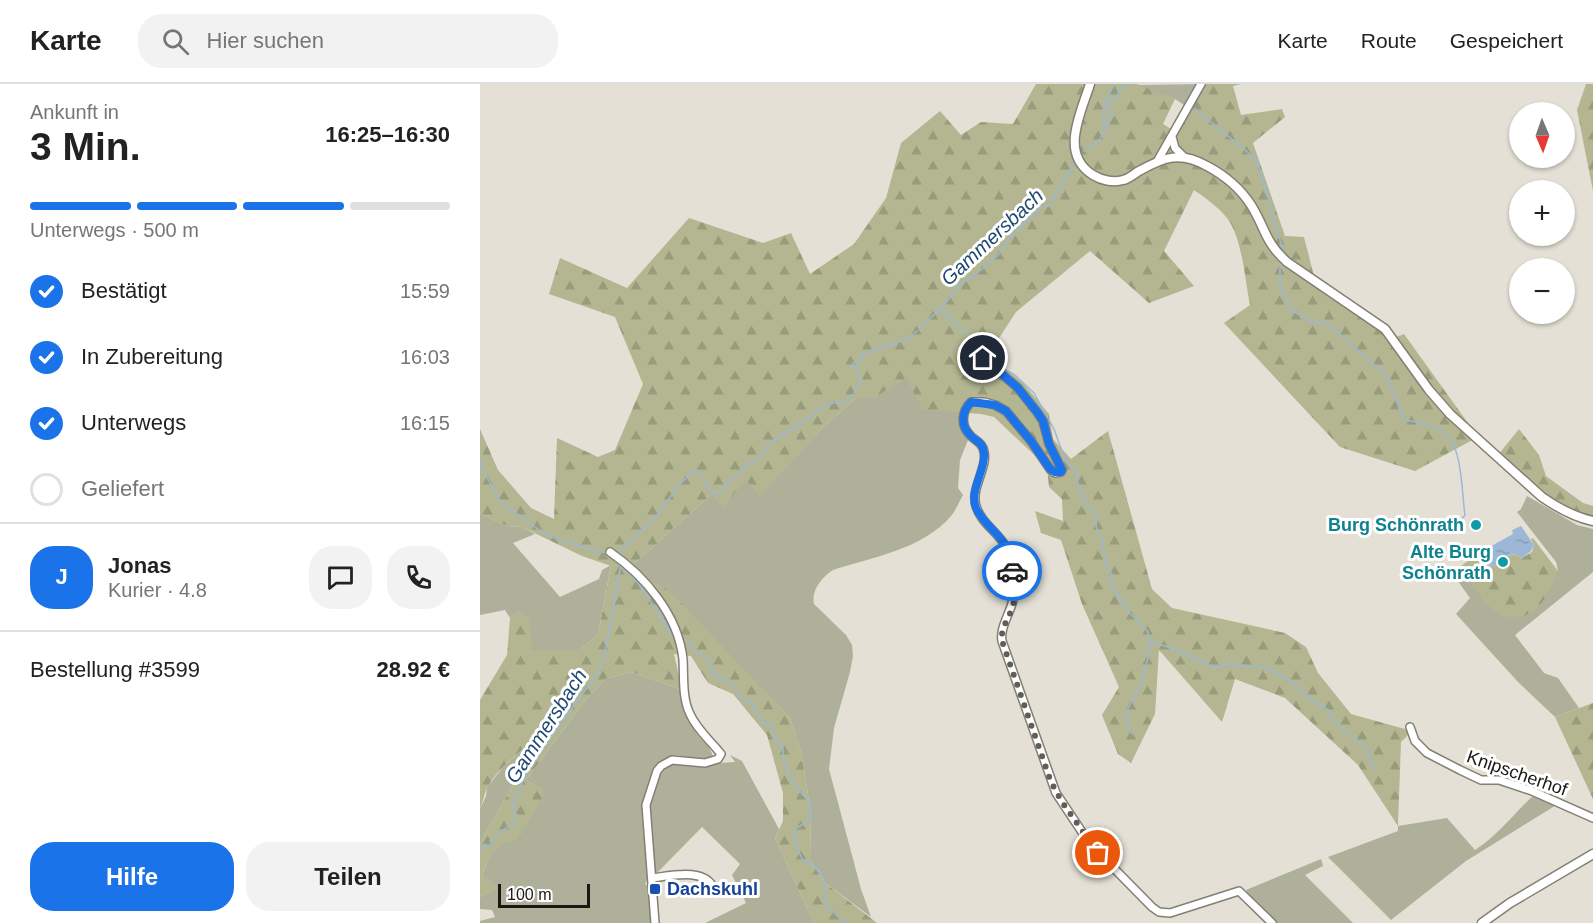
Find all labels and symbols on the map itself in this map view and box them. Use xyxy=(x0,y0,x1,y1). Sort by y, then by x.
north arrow xyxy=(1509,102,1575,168)
water label: Gammersbach xyxy=(937,184,1047,290)
pin xyxy=(957,332,1008,383)
place label: Burg Schönrath xyxy=(1328,515,1464,535)
marker: Burg Schönrath xyxy=(1469,518,1483,532)
courier xyxy=(982,541,1042,601)
place label: Alte Burg Schönrath xyxy=(1402,542,1491,583)
marker: Alte Burg Schönrath xyxy=(1496,555,1510,569)
water label: Gammersbach xyxy=(501,665,591,787)
street label: Knipscherhof xyxy=(1464,746,1571,800)
pin xyxy=(1072,827,1123,878)
place label: Dachskuhl xyxy=(667,879,758,899)
scale bar xyxy=(498,881,590,908)
marker: Dachskuhl xyxy=(648,882,662,896)

